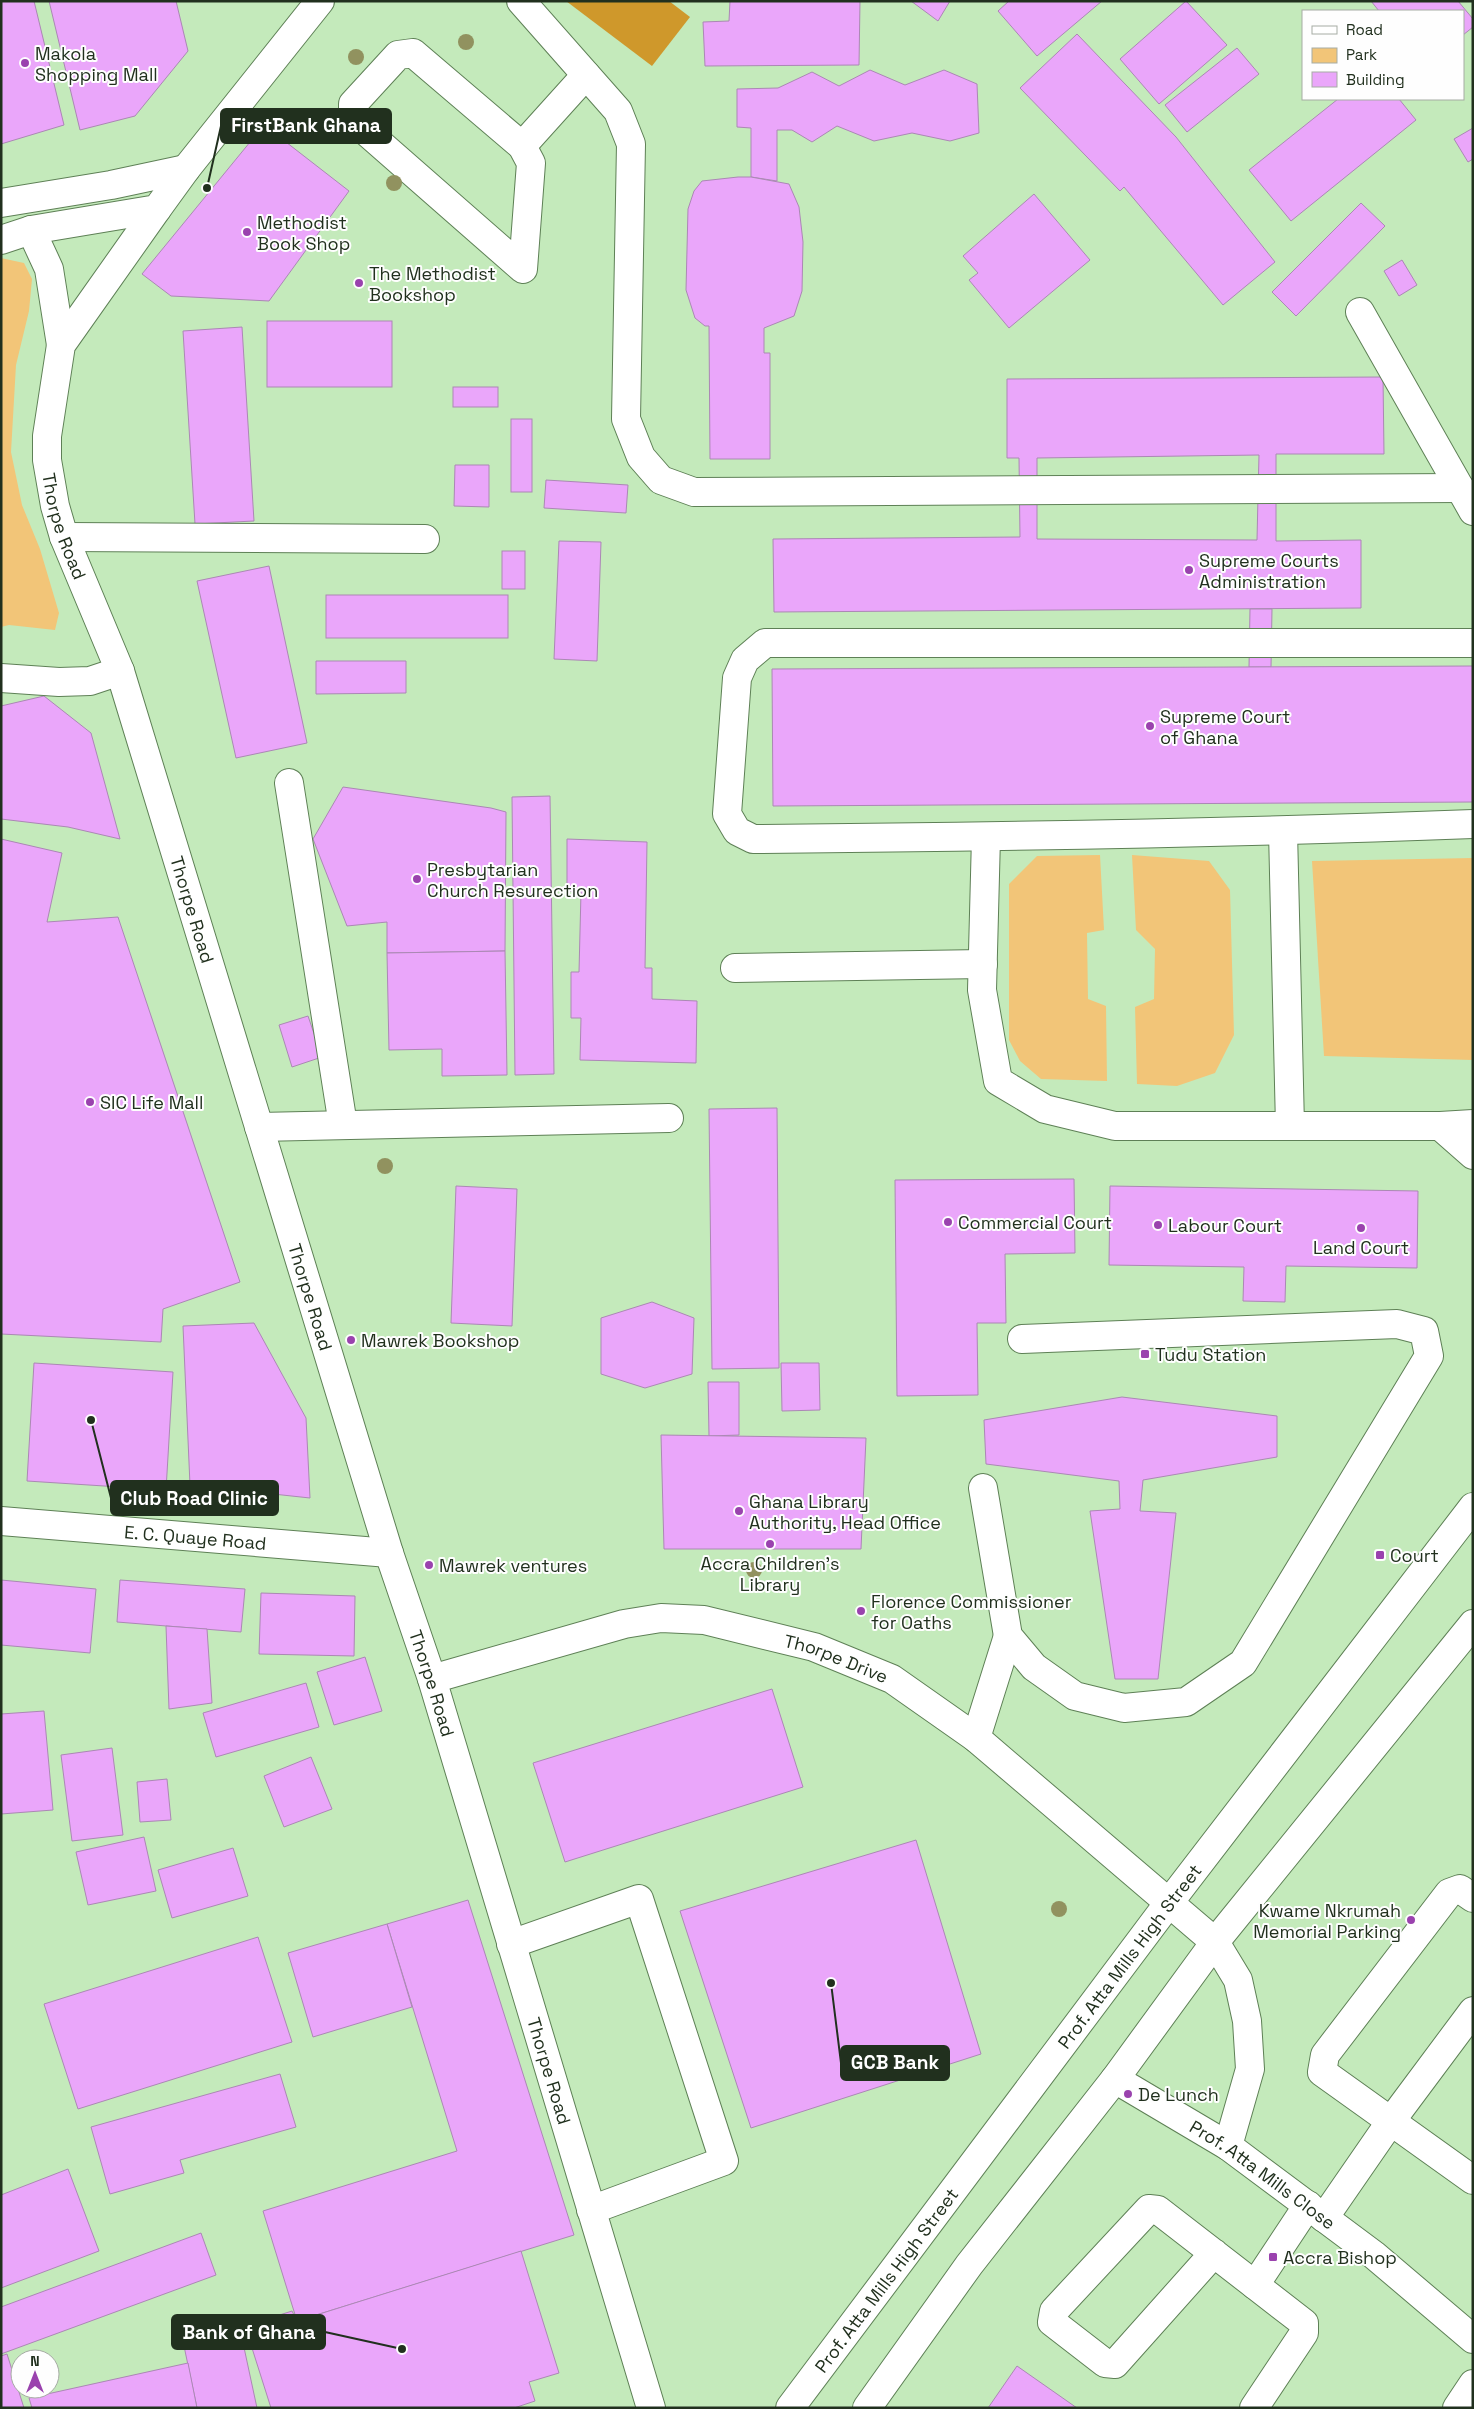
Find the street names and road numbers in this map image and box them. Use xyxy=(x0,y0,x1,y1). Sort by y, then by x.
street label: Thorpe Road xyxy=(38,471,92,583)
street label: Thorpe Road xyxy=(166,853,220,966)
street label: Thorpe Road xyxy=(284,1241,338,1353)
street label: E. C. Quaye Road xyxy=(123,1520,267,1554)
street label: Thorpe Road xyxy=(405,1627,460,1739)
street label: Thorpe Drive xyxy=(782,1629,892,1688)
street label: Prof. Atta Mills High Street xyxy=(1052,1859,1206,2053)
street label: Thorpe Road xyxy=(523,2014,577,2127)
street label: Prof. Atta Mills Close xyxy=(1186,2114,1340,2234)
street label: Prof. Atta Mills High Street xyxy=(809,2183,963,2377)

